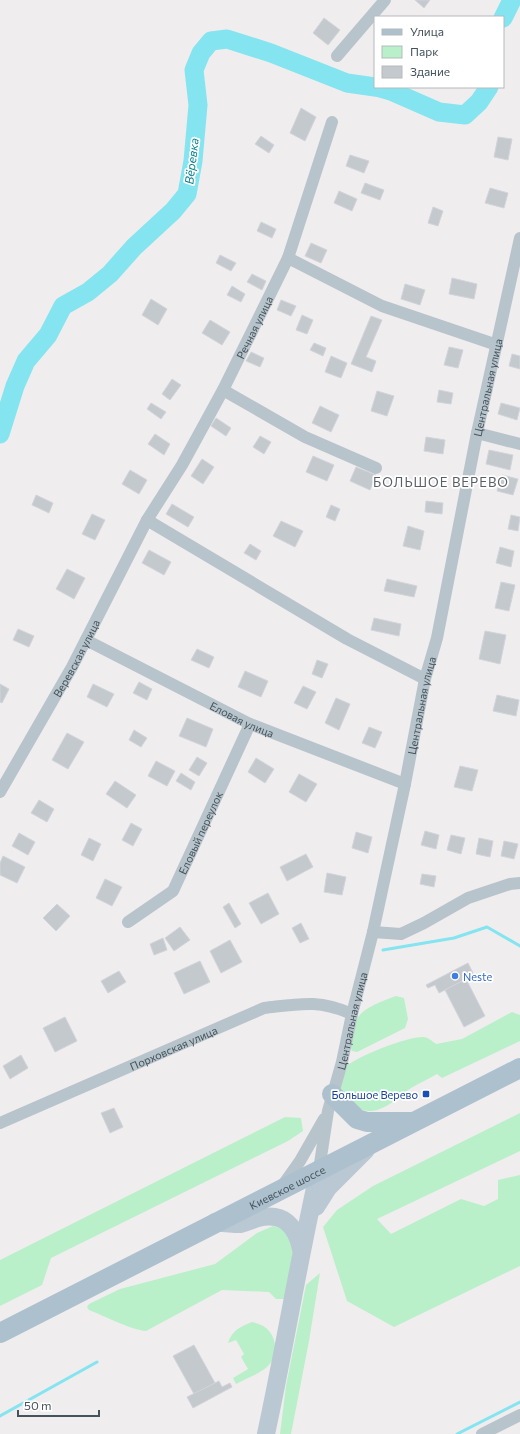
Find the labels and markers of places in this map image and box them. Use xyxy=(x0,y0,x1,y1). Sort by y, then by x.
place label: Neste xyxy=(463,970,493,983)
marker: Neste xyxy=(450,971,460,981)
place label: Большое Верево xyxy=(331,1088,418,1101)
marker: Большое Верево xyxy=(421,1089,431,1099)

